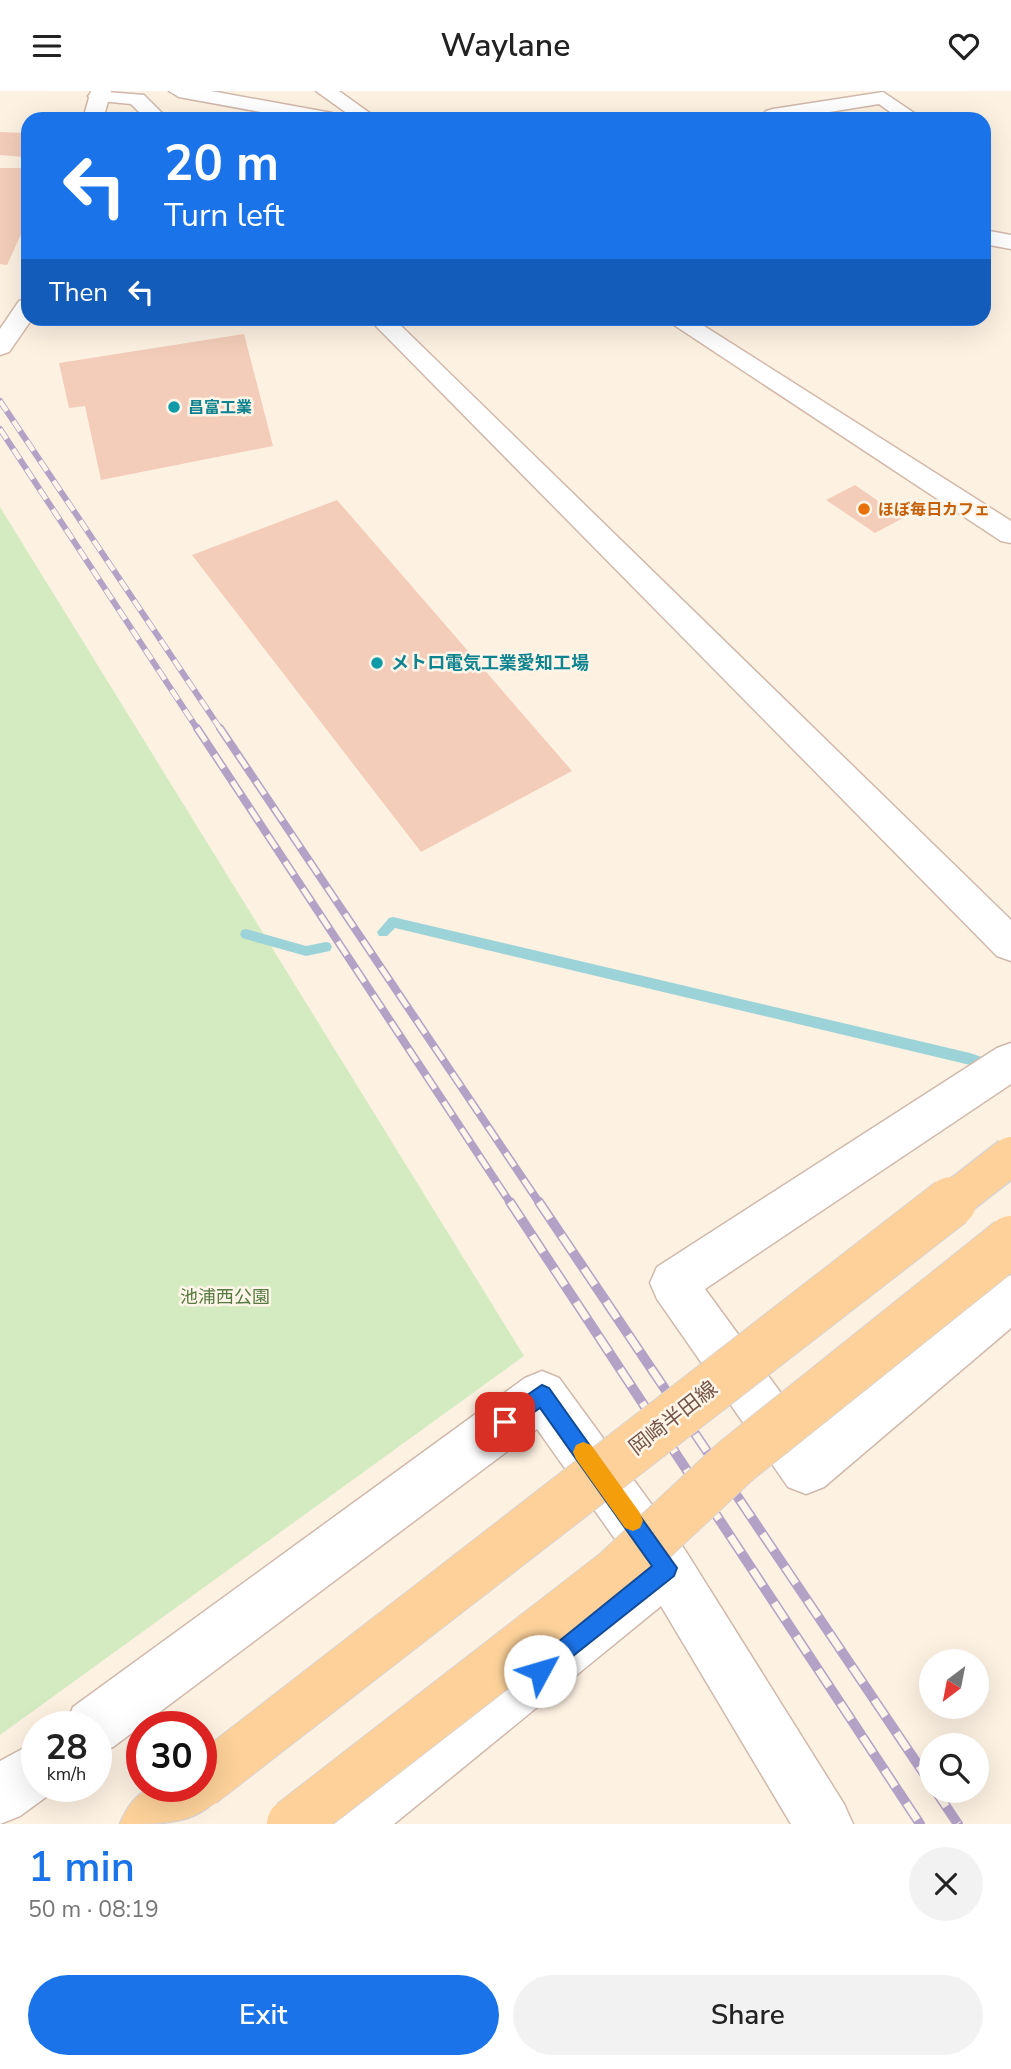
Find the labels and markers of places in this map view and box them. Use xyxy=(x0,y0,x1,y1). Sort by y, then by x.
place label: 昌富工業 xyxy=(188,397,252,419)
marker: 昌富工業 xyxy=(166,399,182,415)
place label: ほぼ毎日カフェ xyxy=(878,499,990,521)
marker: ほぼ毎日カフェ xyxy=(856,501,872,517)
place label: メトロ電気工業愛知工場 xyxy=(391,651,589,675)
marker: メトロ電気工業愛知工場 xyxy=(369,655,385,671)
pin xyxy=(475,1392,535,1452)

